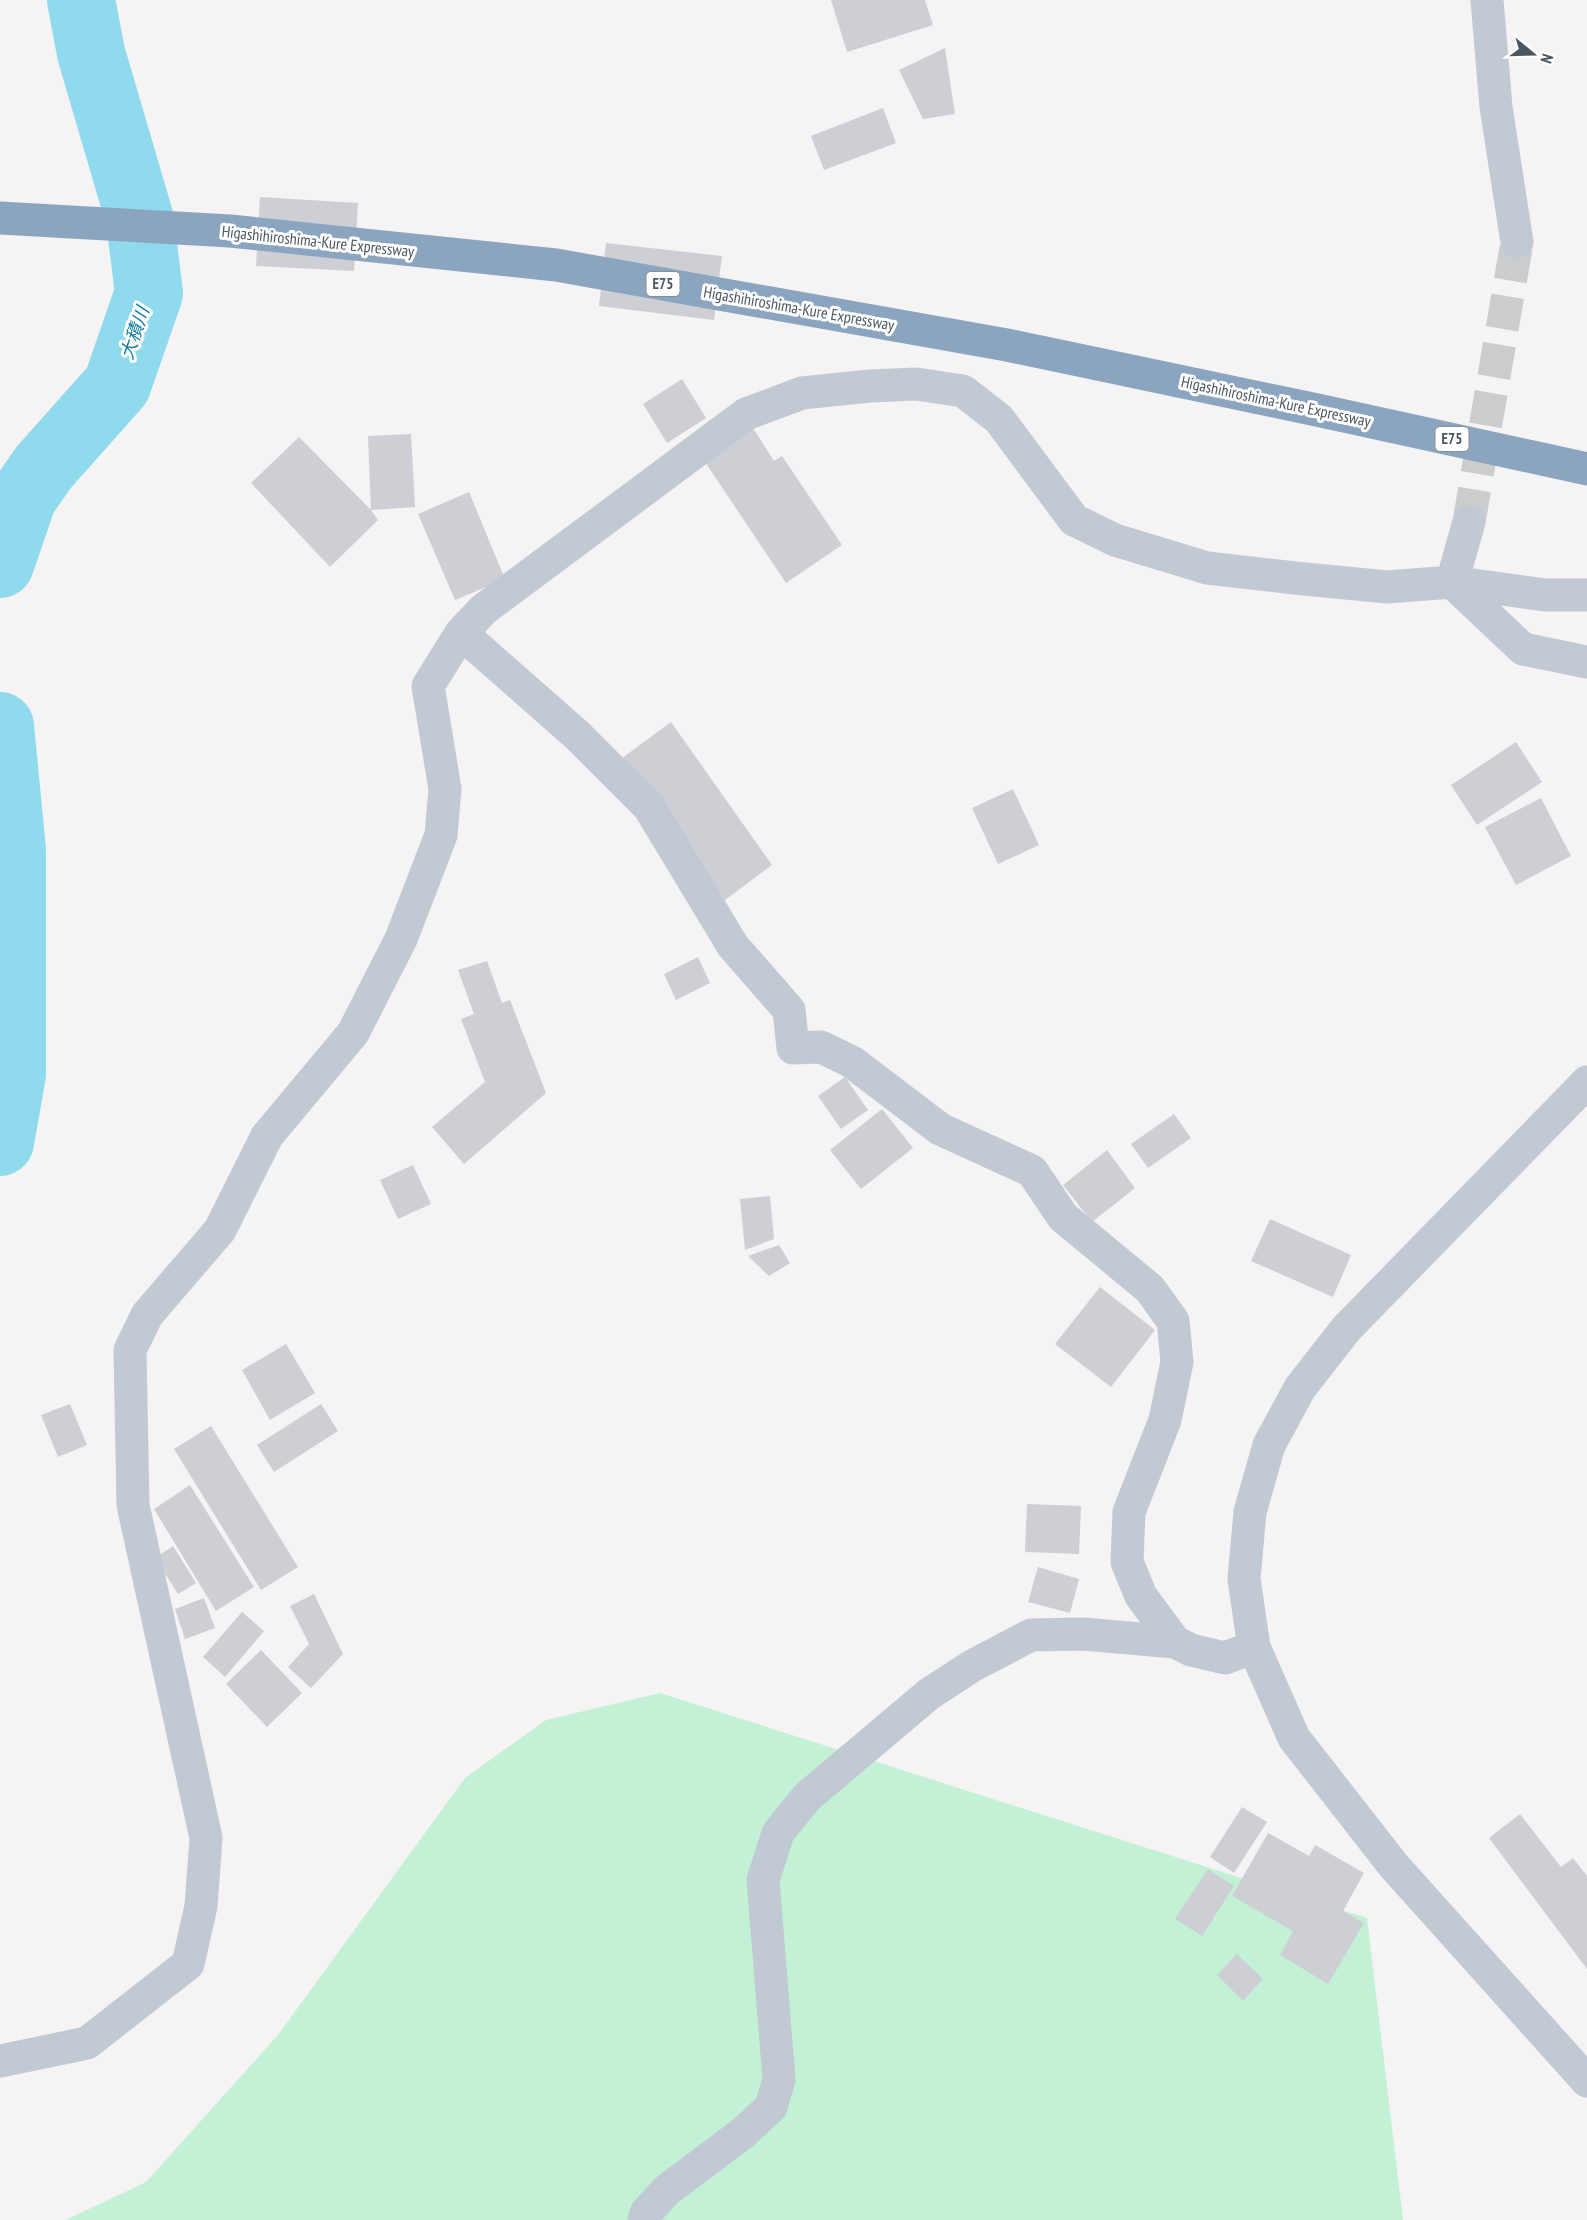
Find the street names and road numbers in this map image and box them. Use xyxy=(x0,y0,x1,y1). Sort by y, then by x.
street label: Higashihiroshima-Kure Expressway xyxy=(221,221,415,261)
road number: E75 xyxy=(646,272,680,296)
street label: Higashihiroshima-Kure Expressway xyxy=(702,281,896,335)
street label: Higashihiroshima-Kure Expressway xyxy=(1179,371,1373,431)
road number: E75 xyxy=(1436,427,1468,451)

